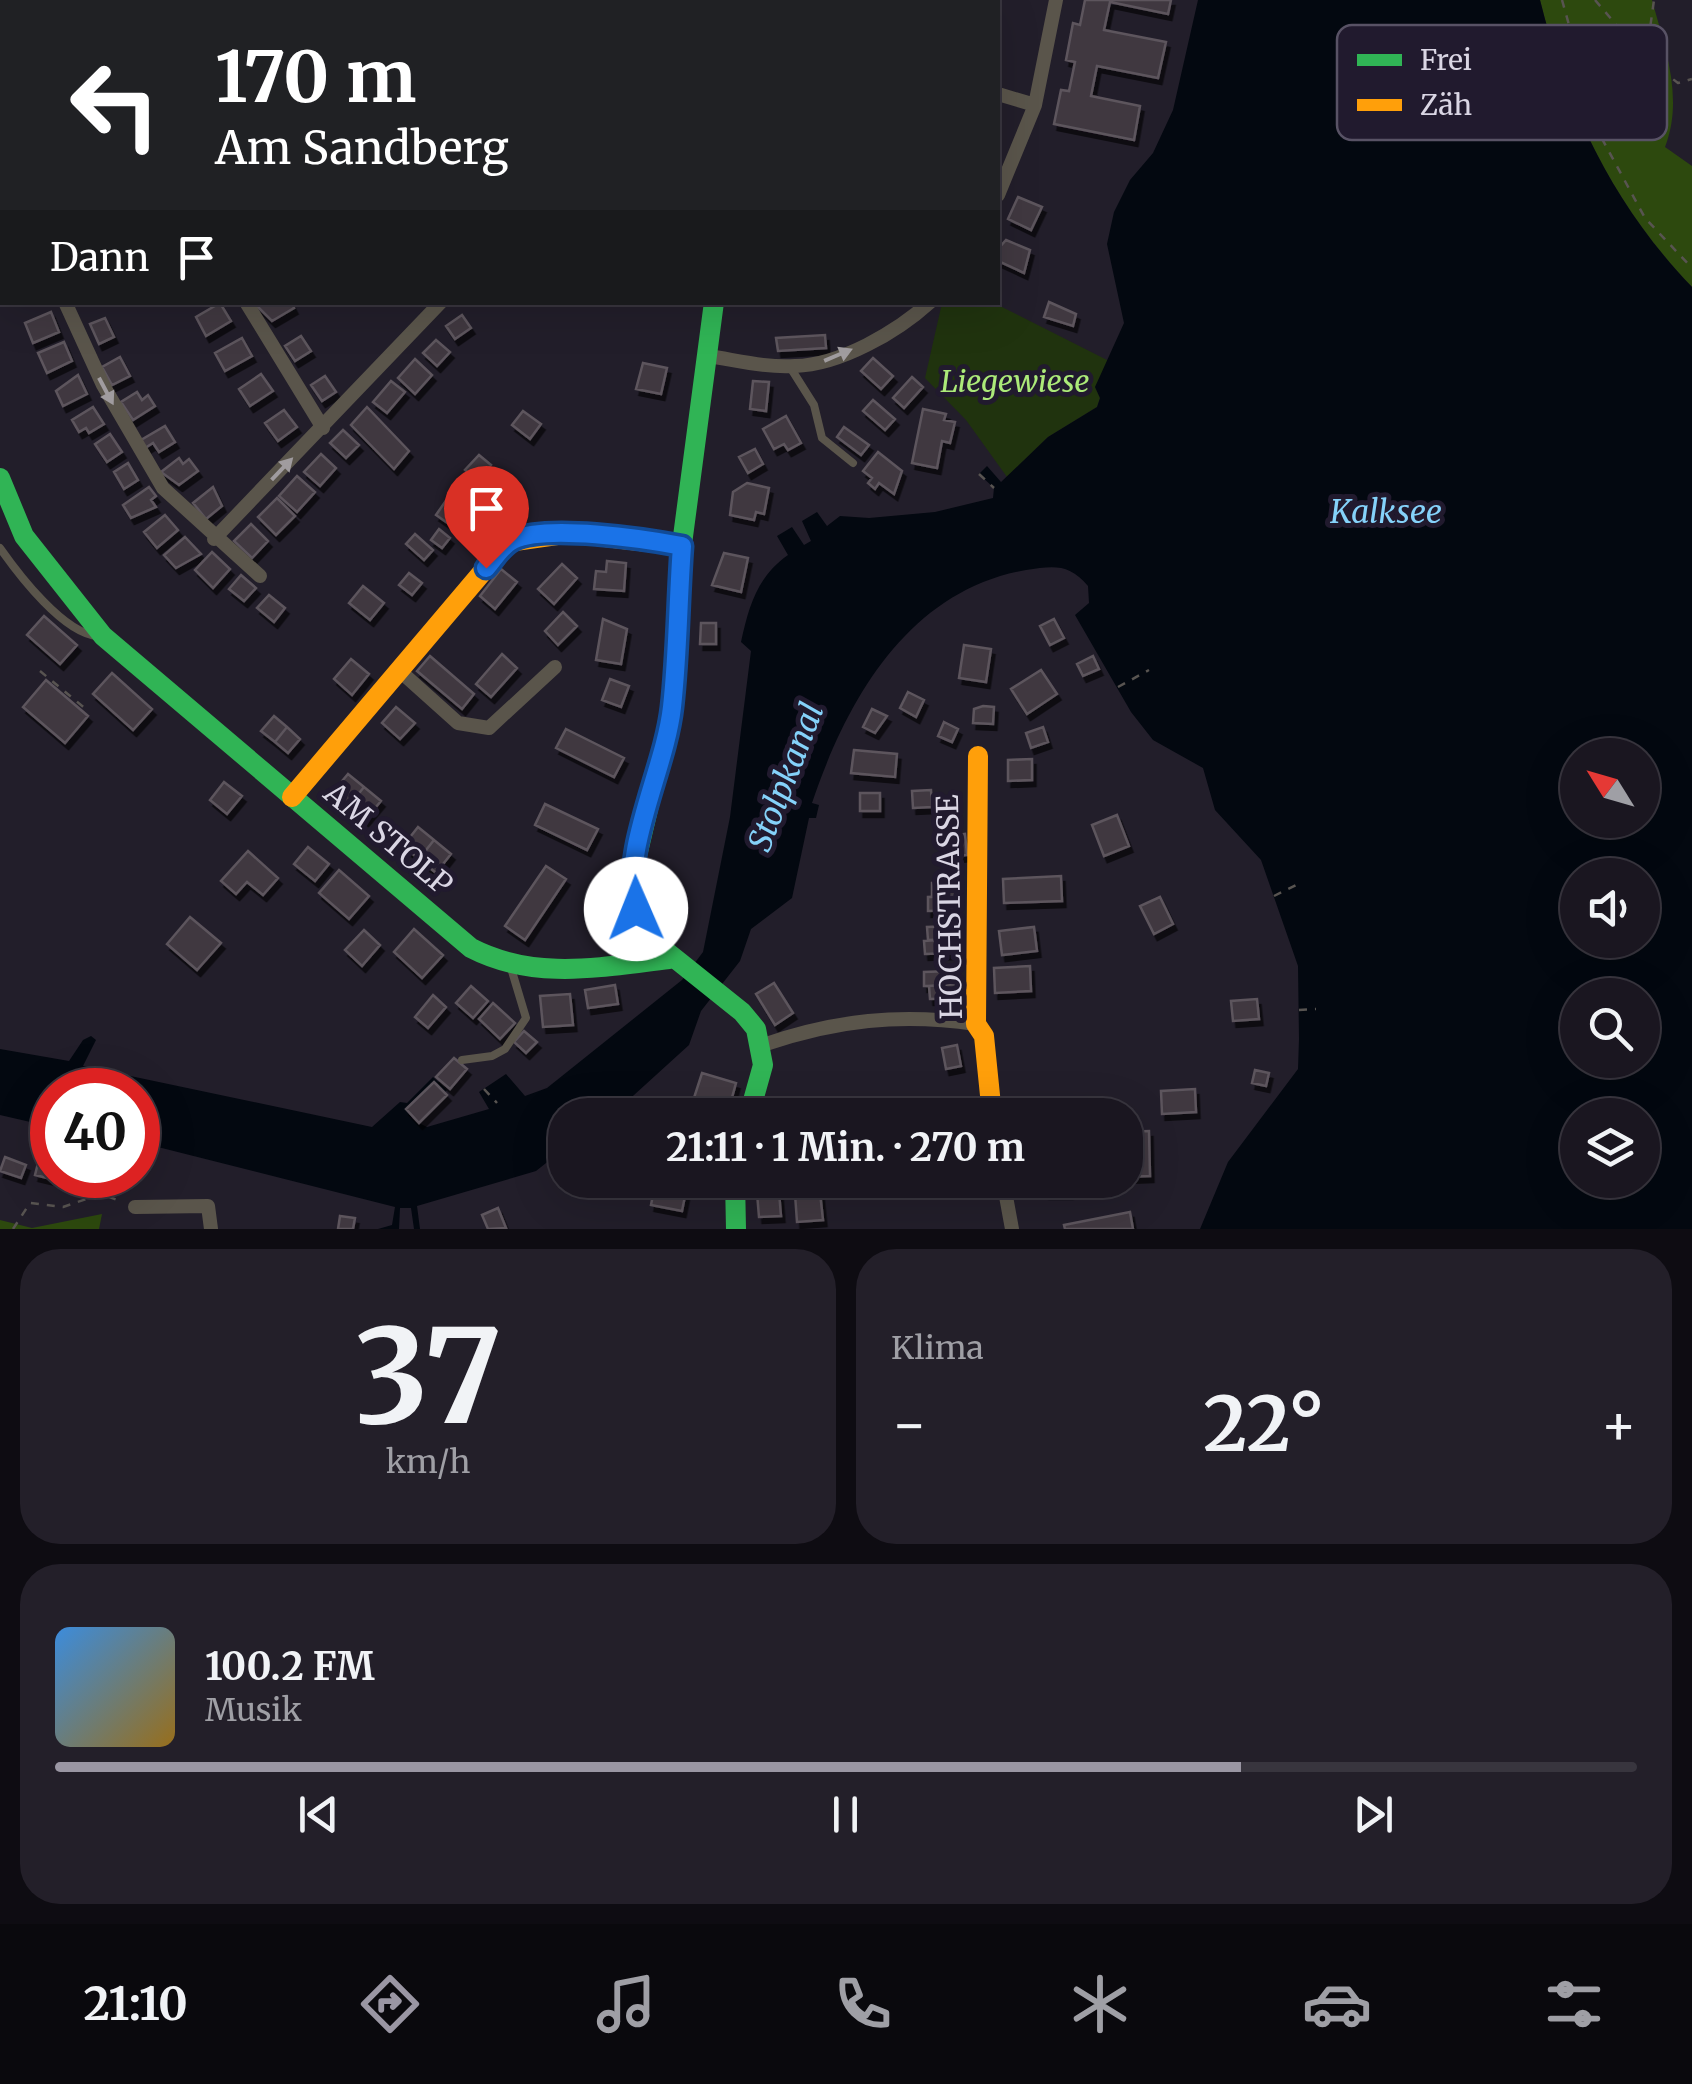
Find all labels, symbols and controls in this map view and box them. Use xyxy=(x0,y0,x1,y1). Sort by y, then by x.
legend xyxy=(1337,25,1667,140)
text: 170 m xyxy=(215,33,416,121)
icon: left xyxy=(50,40,180,170)
text: Frei xyxy=(1420,42,1472,78)
text: Zäh xyxy=(1420,87,1472,123)
text: Am Sandberg xyxy=(215,120,509,176)
icon: arrive xyxy=(169,230,224,285)
text: Dann xyxy=(50,234,149,281)
one-way arrow xyxy=(823,347,853,363)
park label: Liegewiese xyxy=(940,362,1090,400)
one-way arrow xyxy=(98,376,115,405)
one-way arrow xyxy=(271,457,294,481)
pin xyxy=(444,466,529,569)
icon: arrive xyxy=(459,481,514,536)
water label: Kalksee xyxy=(1329,492,1442,532)
water label: Stolpkanal xyxy=(739,697,833,857)
north arrow xyxy=(1560,738,1660,838)
map controls xyxy=(1560,738,1660,1198)
street label: AM STOLP xyxy=(316,773,461,903)
street label: HOCHSTRASSE xyxy=(928,794,970,1020)
position arrow xyxy=(584,857,688,961)
button: sound xyxy=(1560,858,1660,958)
button: search xyxy=(1560,978,1660,1078)
speed limit sign: 40 xyxy=(30,1068,160,1198)
button: layers xyxy=(1560,1098,1660,1198)
text: 21:11 · 1 Min. · 270 m xyxy=(666,1124,1025,1171)
text: 37 xyxy=(354,1295,502,1458)
text: Klima xyxy=(891,1328,984,1368)
text: 22° xyxy=(1203,1377,1325,1471)
text: − xyxy=(891,1390,928,1459)
text: + xyxy=(1600,1390,1637,1459)
text: km/h xyxy=(386,1442,470,1482)
text: 100.2 FM xyxy=(205,1643,375,1690)
text: Musik xyxy=(205,1690,302,1730)
icon: previous xyxy=(291,1787,346,1842)
icon: pause xyxy=(818,1787,873,1842)
icon: next xyxy=(1346,1787,1401,1842)
icon: directions xyxy=(355,1969,425,2039)
icon: music xyxy=(591,1969,661,2039)
icon: phone xyxy=(828,1969,898,2039)
icon: climate xyxy=(1065,1969,1135,2039)
icon: car xyxy=(1302,1969,1372,2039)
icon: filters xyxy=(1539,1969,1609,2039)
text: 21:10 xyxy=(83,1976,188,2032)

